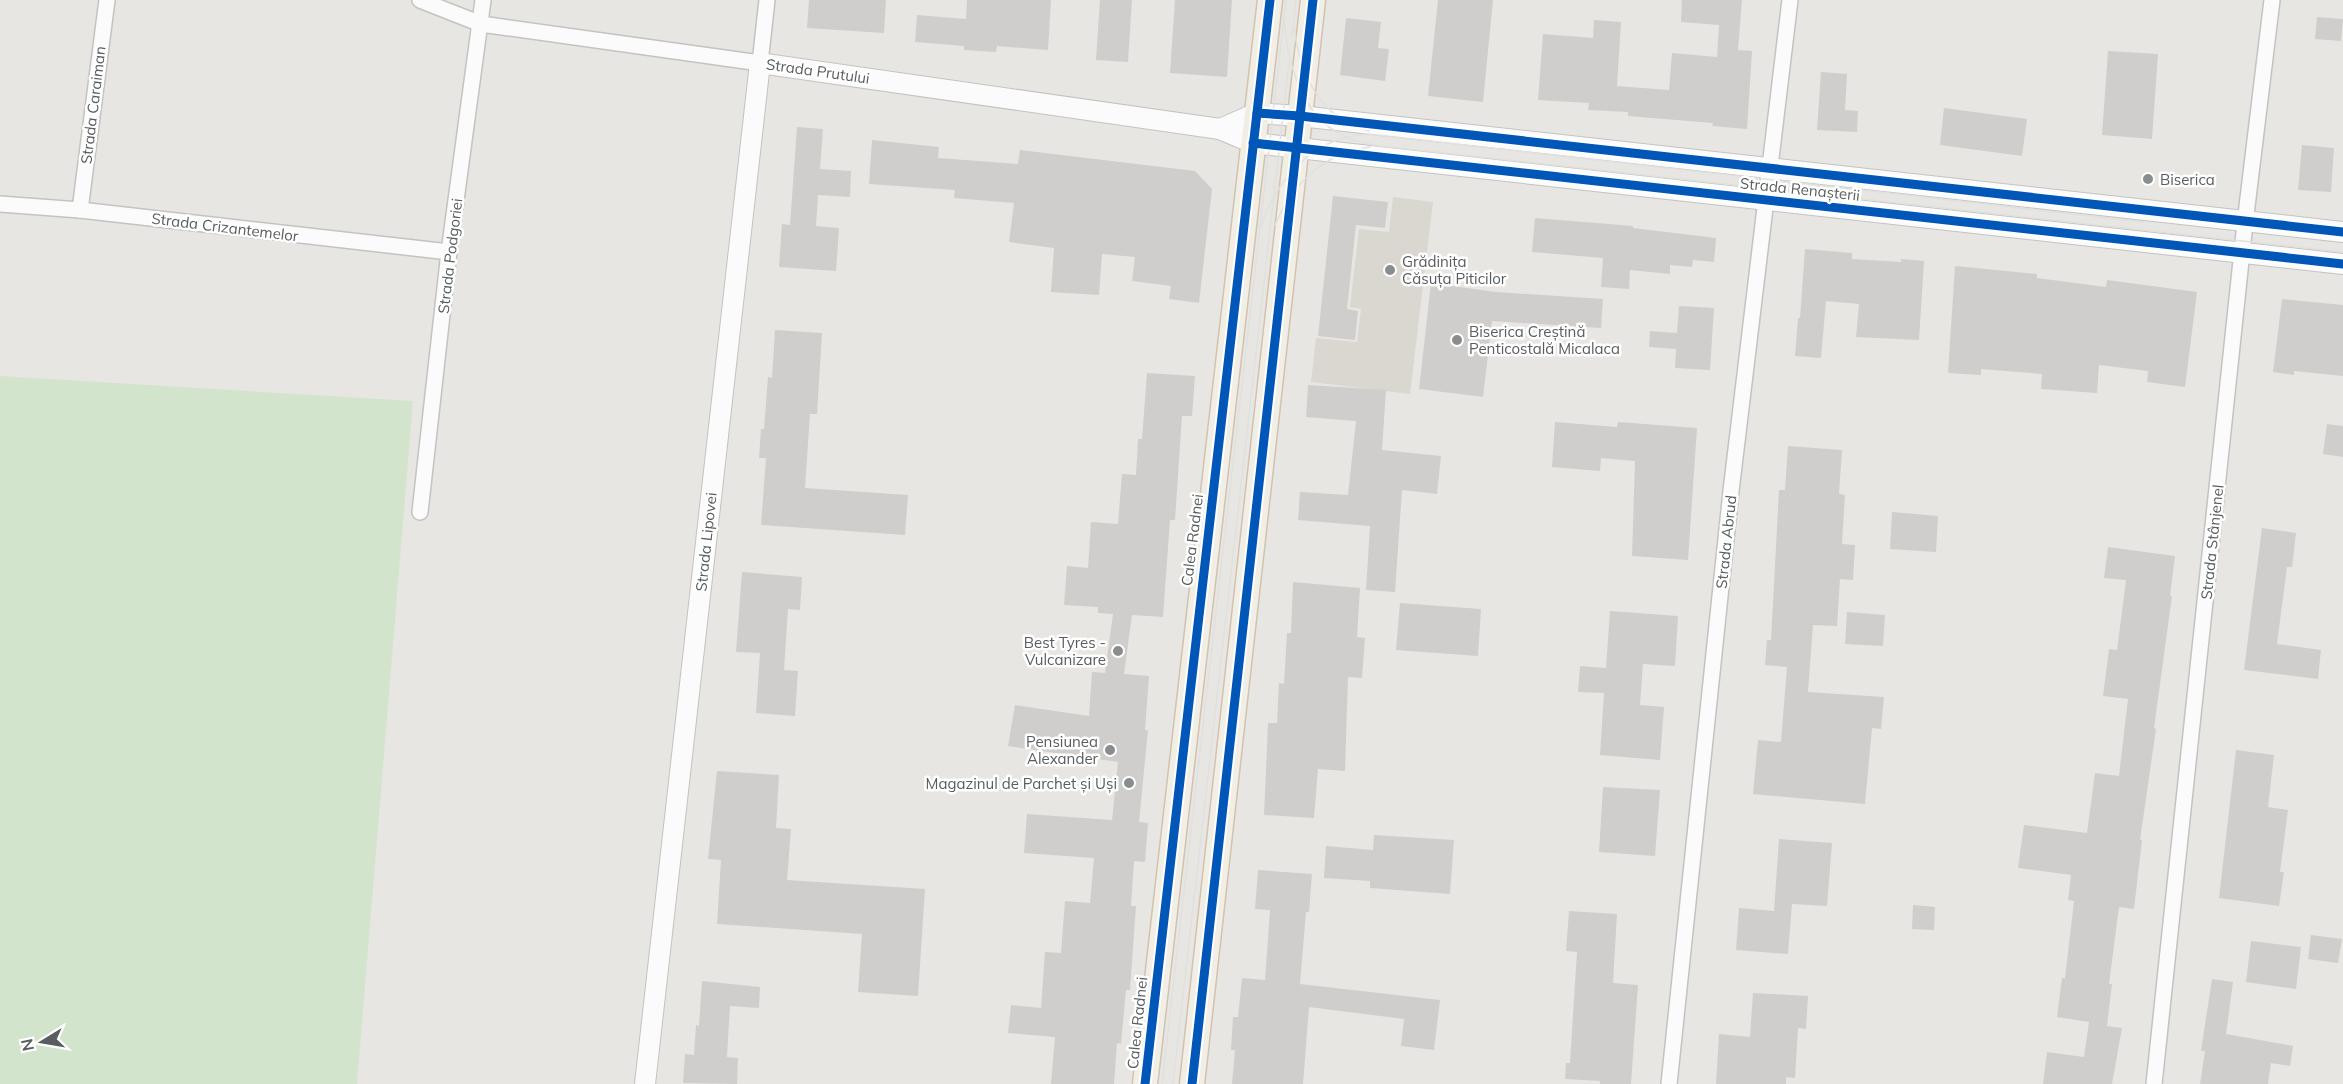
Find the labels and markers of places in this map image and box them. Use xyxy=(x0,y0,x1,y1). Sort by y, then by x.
place label: Biserica xyxy=(2160,170,2215,189)
marker: Biserica xyxy=(2141,172,2155,186)
place label: Grădinița Căsuța Piticilor xyxy=(1402,252,1507,288)
marker: Grădinița Căsuța Piticilor xyxy=(1383,263,1397,277)
place label: Biserica Creștină Penticostală Micalaca xyxy=(1469,322,1620,358)
marker: Biserica Creștină Penticostală Micalaca xyxy=(1450,333,1464,347)
place label: Best Tyres - Vulcanizare xyxy=(1024,633,1106,669)
marker: Best Tyres - Vulcanizare xyxy=(1111,644,1125,658)
place label: Pensiunea Alexander xyxy=(1026,732,1099,768)
marker: Pensiunea Alexander xyxy=(1103,743,1117,757)
place label: Magazinul de Parchet și Uși xyxy=(926,774,1117,793)
marker: Magazinul de Parchet și Uși xyxy=(1122,776,1136,790)

